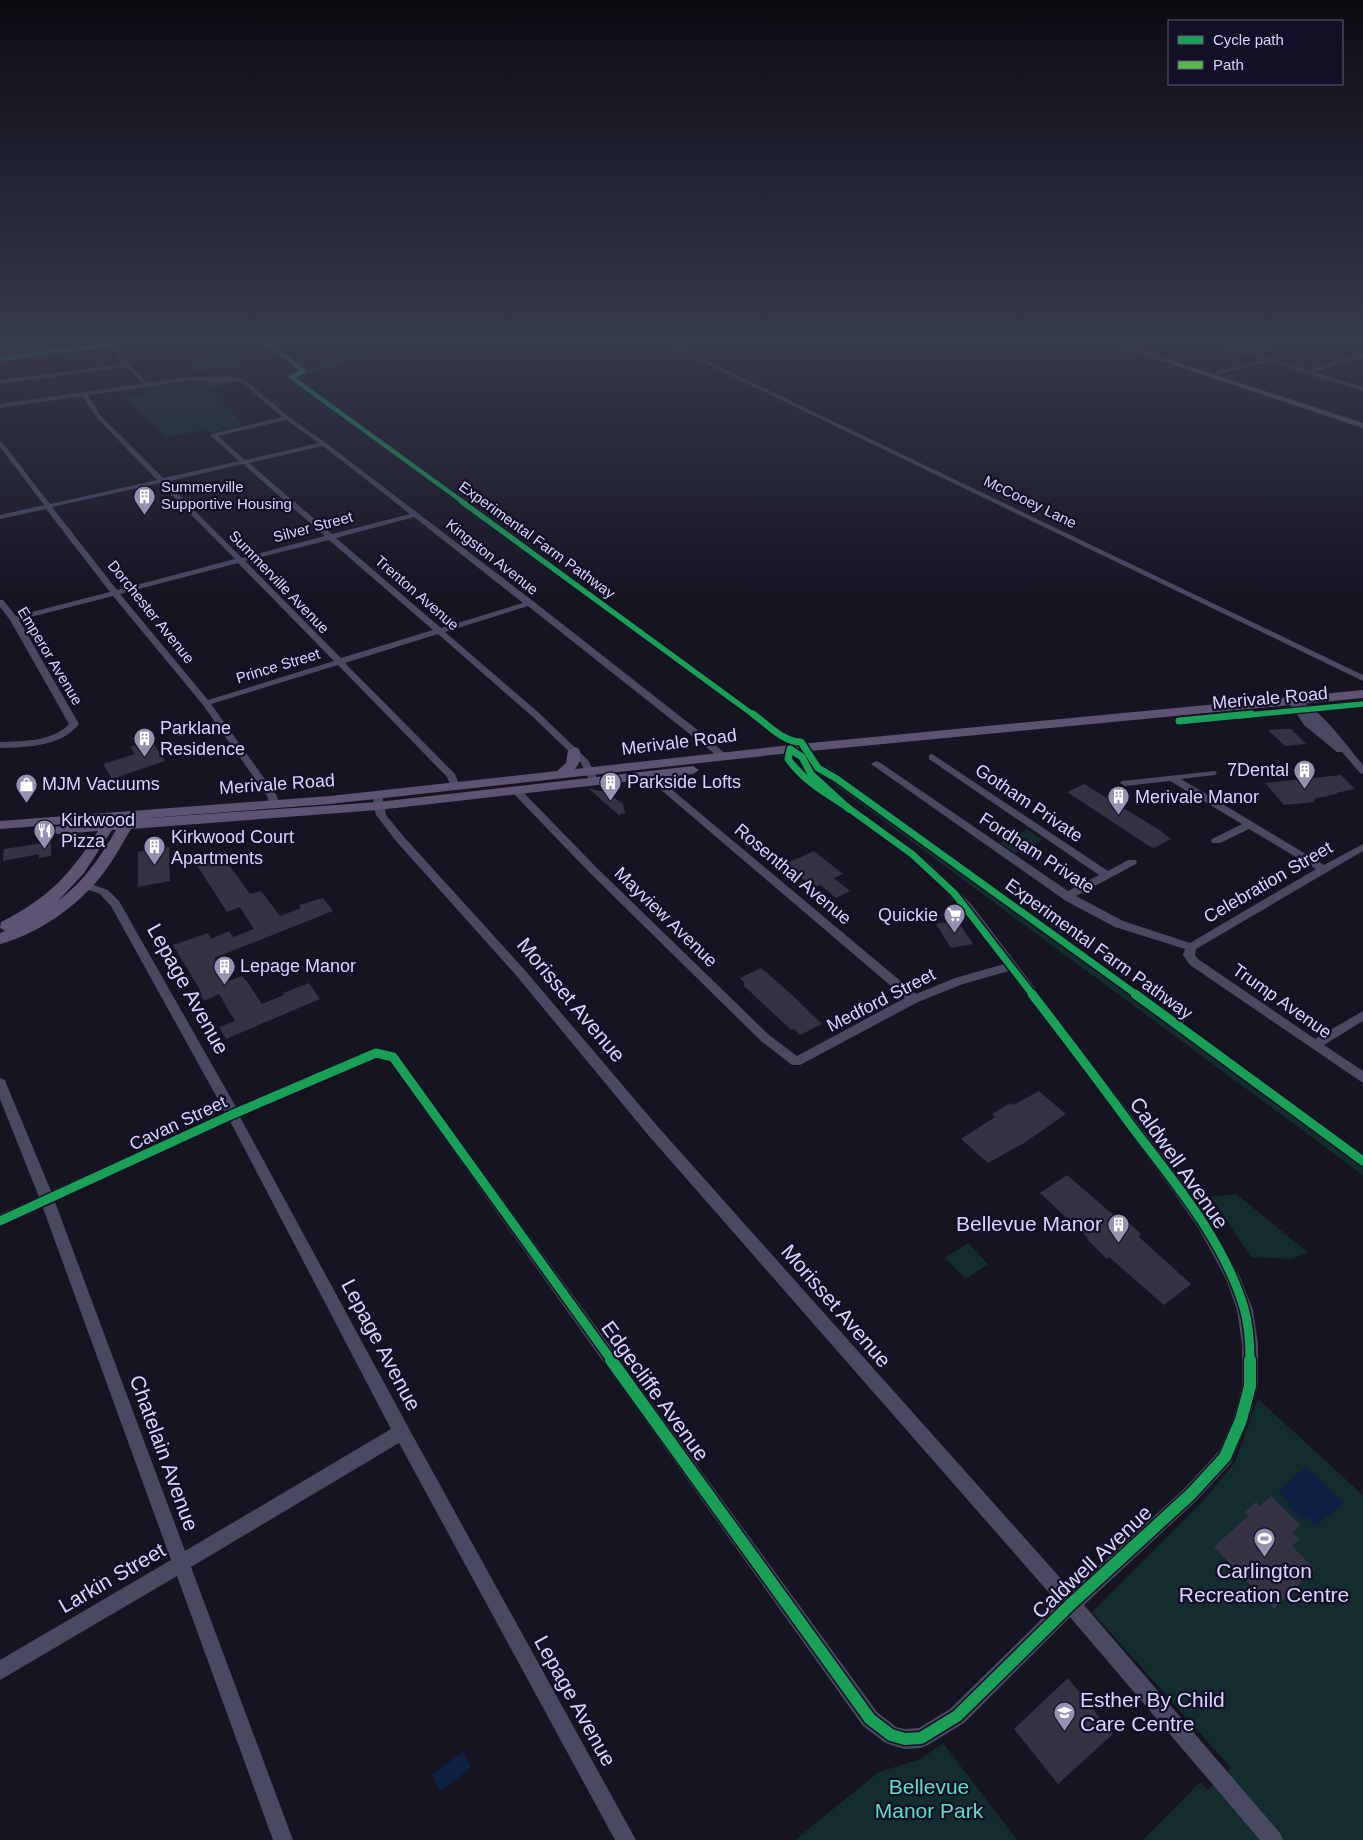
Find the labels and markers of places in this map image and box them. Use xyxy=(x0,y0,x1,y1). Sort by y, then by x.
place label: Summerville Supportive Housing xyxy=(161,478,292,512)
building icon: Summerville Supportive Housing xyxy=(133,484,157,515)
place label: Parklane Residence xyxy=(160,718,245,759)
building icon: Parklane Residence xyxy=(132,726,156,757)
building icon: 7Dental xyxy=(1293,758,1317,789)
place label: 7Dental xyxy=(1227,760,1289,780)
building icon: Parkside Lofts xyxy=(599,770,623,801)
shop icon: MJM Vacuums xyxy=(14,772,38,803)
place label: Parkside Lofts xyxy=(627,772,741,792)
place label: MJM Vacuums xyxy=(42,774,160,794)
building icon: Merivale Manor xyxy=(1107,785,1131,816)
place label: Merivale Manor xyxy=(1135,787,1259,807)
place label: Kirkwood Pizza xyxy=(61,810,135,851)
restaurant icon: Kirkwood Pizza xyxy=(33,818,57,849)
place label: Kirkwood Court Apartments xyxy=(171,827,294,868)
building icon: Kirkwood Court Apartments xyxy=(143,835,167,866)
supermarket icon: Quickie xyxy=(942,903,966,934)
place label: Quickie xyxy=(878,905,938,925)
building icon: Lepage Manor xyxy=(212,954,236,985)
place label: Lepage Manor xyxy=(240,956,356,976)
place label: Bellevue Manor xyxy=(956,1212,1102,1235)
building icon: Bellevue Manor xyxy=(1106,1212,1130,1243)
sports icon: Carlington Recreation Centre xyxy=(1252,1527,1276,1558)
place label: Carlington Recreation Centre xyxy=(1179,1559,1349,1606)
place label: Esther By Child Care Centre xyxy=(1080,1688,1225,1735)
school or university icon: Esther By Child Care Centre xyxy=(1052,1700,1076,1731)

